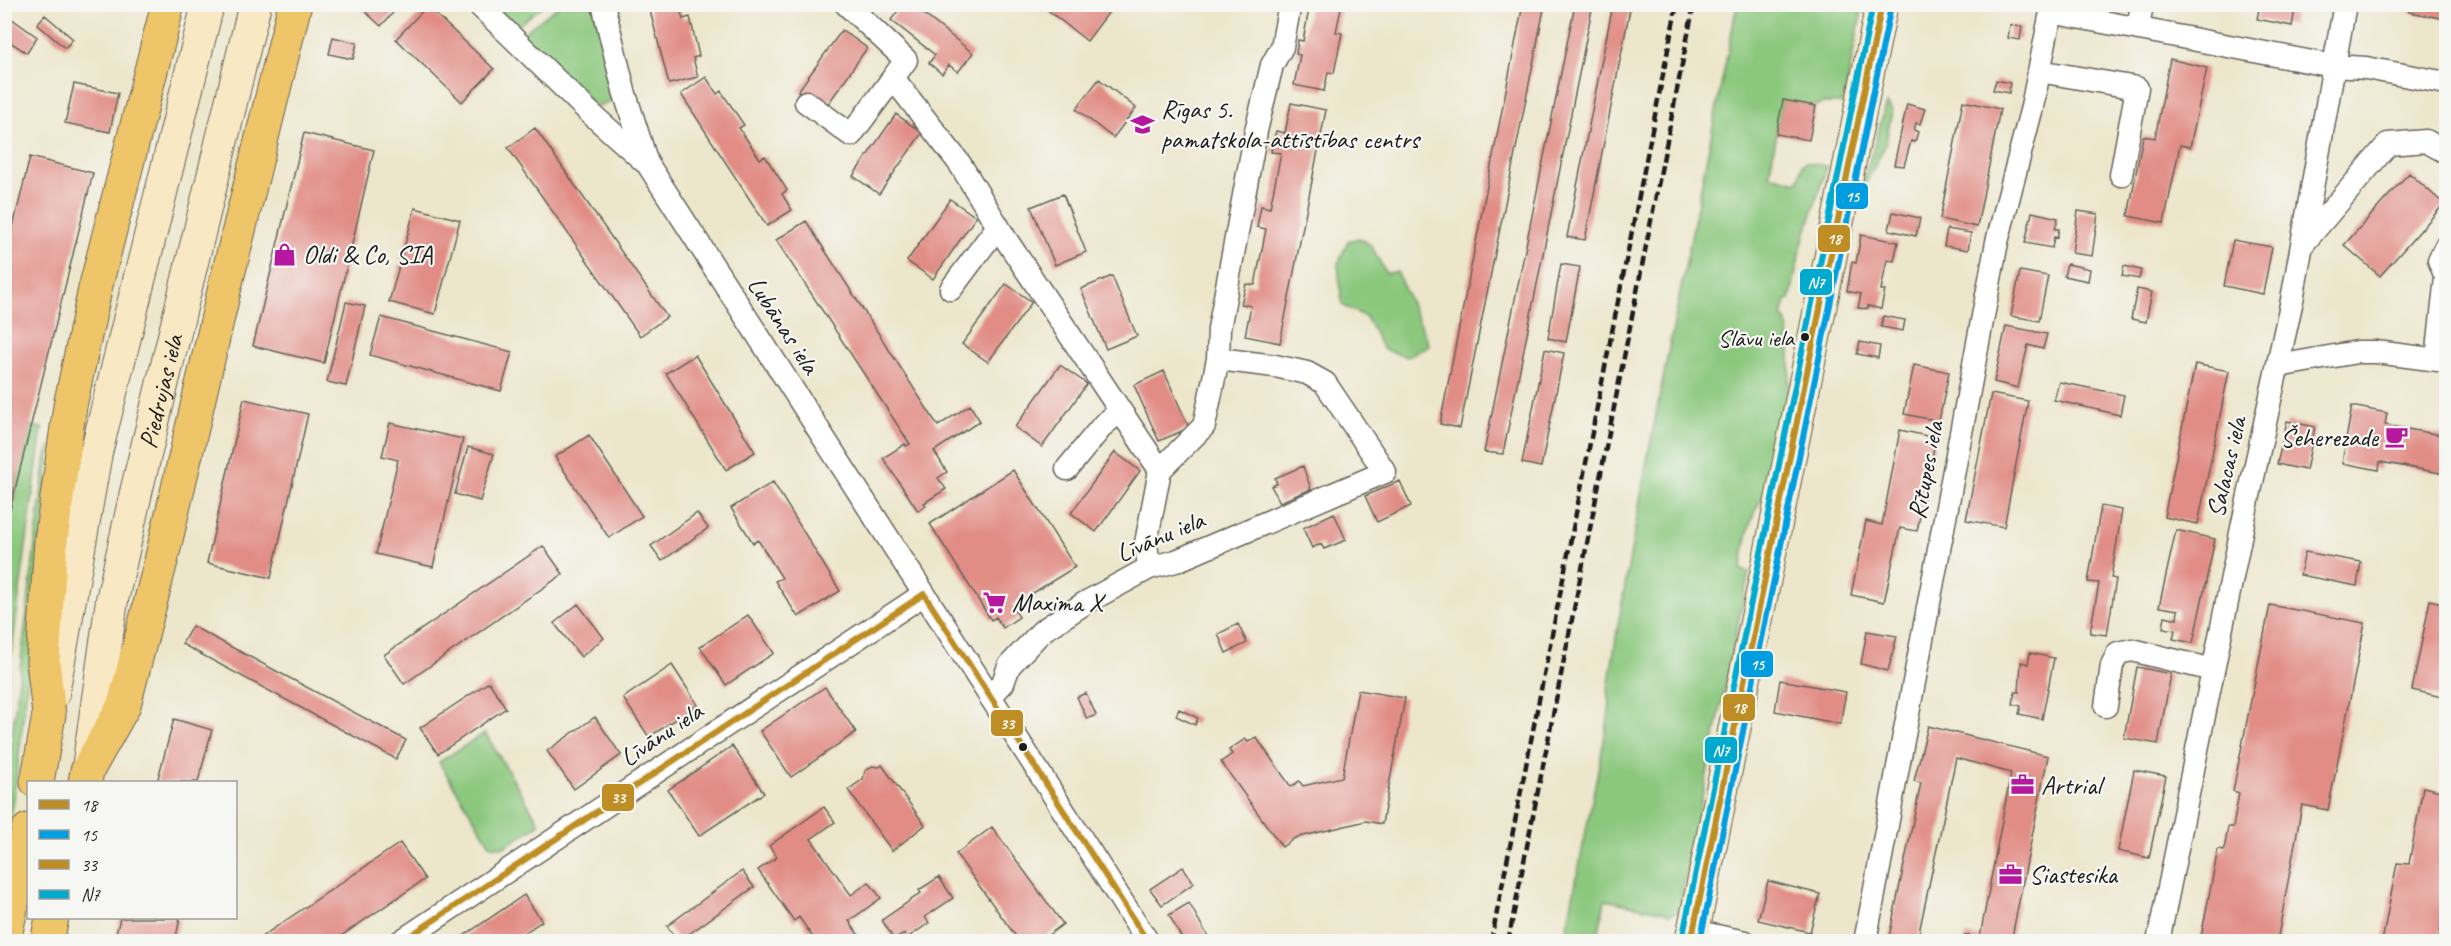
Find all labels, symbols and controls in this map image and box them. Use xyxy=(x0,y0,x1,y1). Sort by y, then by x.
place label: Rīgas 5. pamatskola-attīstības centrs xyxy=(1161,93,1421,156)
school or university icon: Rīgas 5. pamatskola-attīstības centrs xyxy=(1130,111,1156,137)
line badge: 15 xyxy=(1835,182,1869,210)
text: 15 xyxy=(1845,187,1861,207)
line badge: 18 xyxy=(1817,224,1851,253)
text: 18 xyxy=(1827,229,1843,249)
place label: Oldi & Co, SIA xyxy=(303,238,433,271)
shop icon: Oldi & Co, SIA xyxy=(272,241,298,267)
line badge: N7 xyxy=(1799,268,1833,296)
street label: Lubānas iela xyxy=(740,270,828,381)
text: N7 xyxy=(1807,273,1826,293)
place label: Slāvu iela xyxy=(1718,323,1796,353)
street label: Piedrujas iela xyxy=(131,330,191,452)
marker: Slāvu iela xyxy=(1799,331,1811,343)
street label: Salacas iela xyxy=(2199,411,2255,520)
street label: Rītupes iela xyxy=(1900,417,1951,522)
place label: Šeherezade xyxy=(2280,421,2380,454)
cafe icon: Šeherezade xyxy=(2383,424,2409,450)
street label: Līvānu iela xyxy=(1111,503,1211,570)
place label: Maxima X xyxy=(1012,586,1107,619)
supermarket icon: Maxima X xyxy=(981,589,1007,615)
line badge: 15 xyxy=(1740,650,1774,678)
text: 15 xyxy=(1750,655,1766,675)
line badge: 18 xyxy=(1722,693,1756,722)
street label: Līvānu iela xyxy=(614,694,710,774)
text: 18 xyxy=(1732,698,1748,718)
line badge: 33 xyxy=(990,709,1024,737)
text: 33 xyxy=(1000,714,1016,734)
line badge: N7 xyxy=(1704,736,1738,764)
unlabelled marker xyxy=(1017,741,1029,753)
text: N7 xyxy=(1712,741,1731,761)
place label: Artrial xyxy=(2041,769,2105,802)
office icon: Artrial xyxy=(2010,772,2036,798)
legend xyxy=(27,781,237,919)
line badge: 33 xyxy=(601,783,635,812)
text: 33 xyxy=(611,788,627,808)
text: 18 xyxy=(81,794,99,816)
text: 15 xyxy=(81,824,98,846)
text: 33 xyxy=(81,854,99,876)
place label: Siastesika xyxy=(2029,858,2119,891)
office icon: Siastesika xyxy=(1998,861,2024,887)
text: N7 xyxy=(81,884,101,906)

